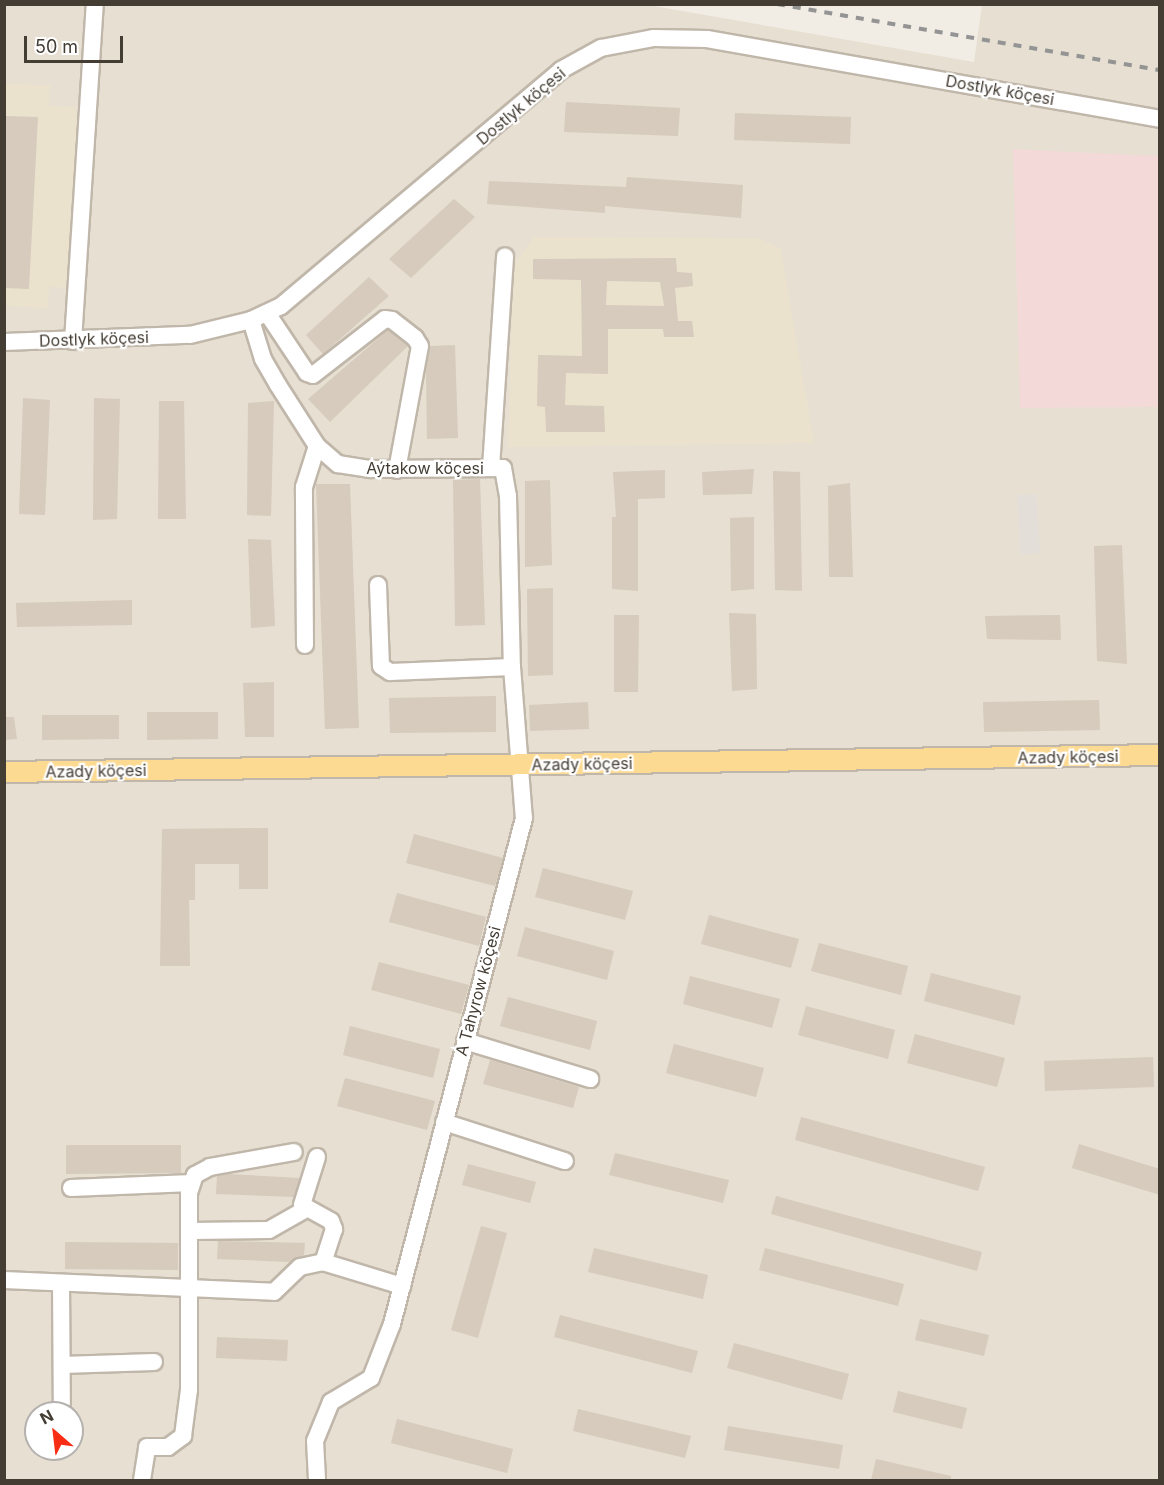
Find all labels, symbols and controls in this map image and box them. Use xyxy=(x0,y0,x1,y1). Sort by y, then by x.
scale bar xyxy=(27,24,126,62)
text: 50 m xyxy=(35,36,78,57)
street label: Dostlyk köçesi xyxy=(473,63,569,149)
street label: Dostlyk köçesi xyxy=(944,71,1056,109)
street label: Dostlyk köçesi xyxy=(39,327,149,351)
street label: Aýtakow köçesi xyxy=(366,458,484,478)
street label: Azady köçesi xyxy=(1017,747,1119,767)
street label: Azady köçesi xyxy=(531,754,633,774)
street label: Azady köçesi xyxy=(45,761,147,781)
street label: A Tahyrow köçesi xyxy=(451,924,505,1058)
north arrow xyxy=(24,1401,84,1461)
text: N xyxy=(36,1405,57,1429)

